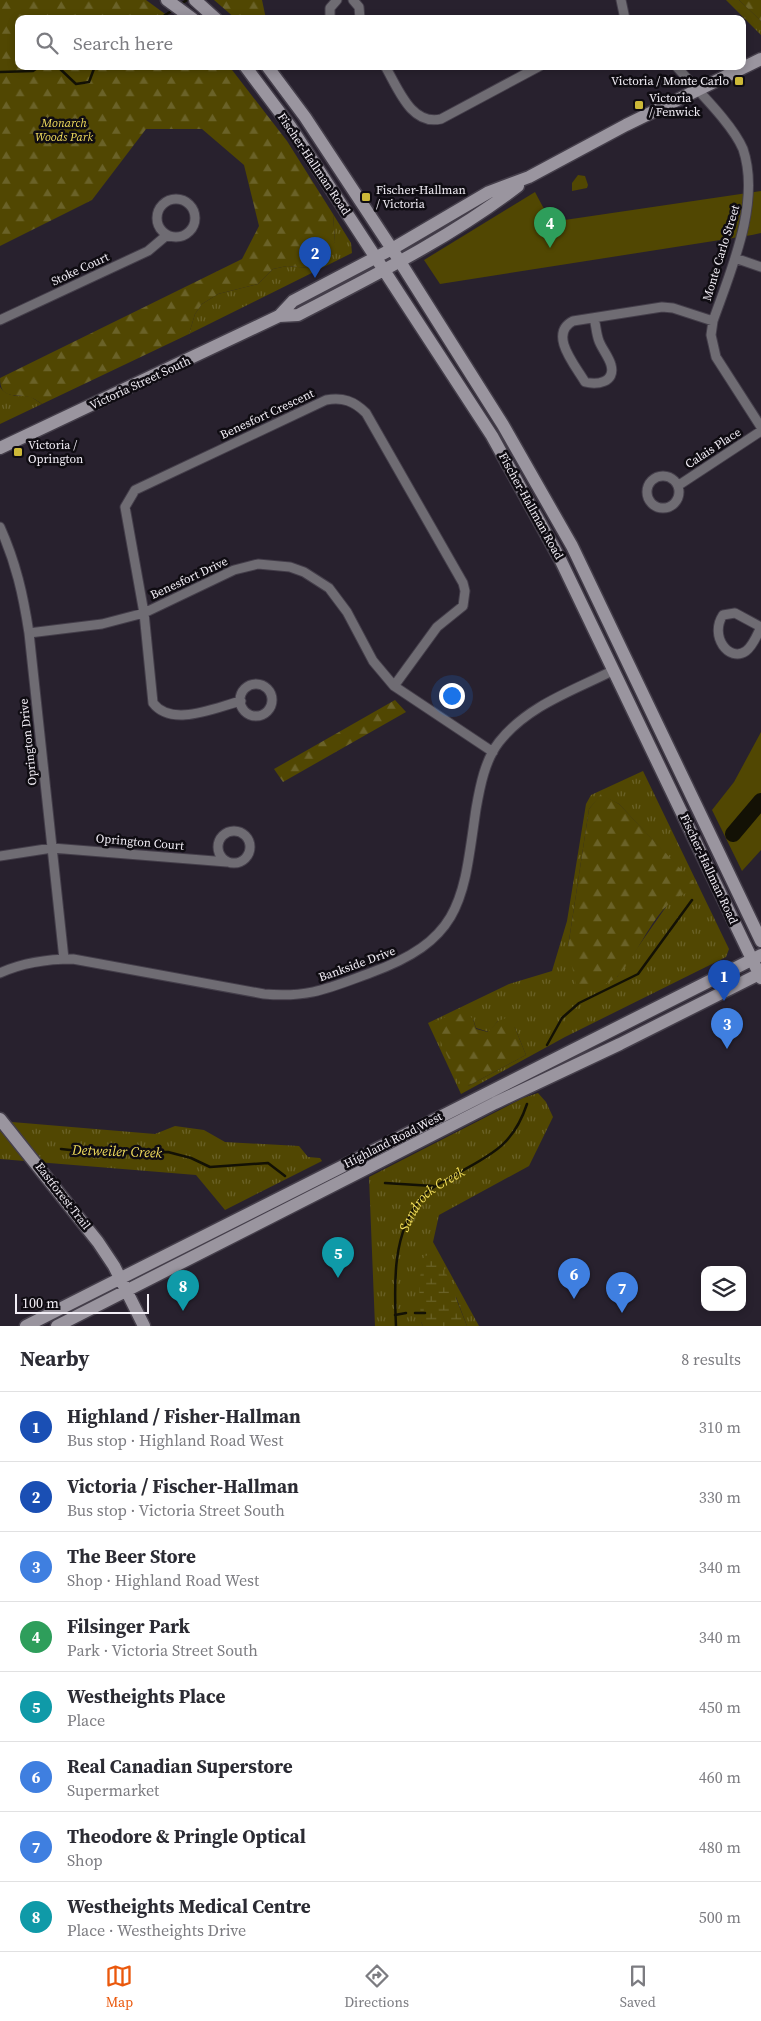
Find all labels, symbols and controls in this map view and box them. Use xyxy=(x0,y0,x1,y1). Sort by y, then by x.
search box xyxy=(15,15,746,70)
icon: search xyxy=(33,29,61,57)
text: Search here xyxy=(73,30,173,56)
place label: Victoria / Monte Carlo xyxy=(611,73,729,89)
marker: Victoria / Monte Carlo xyxy=(733,75,745,87)
place label: Victoria / Fenwick xyxy=(649,90,701,120)
marker: Victoria / Fenwick xyxy=(633,99,645,111)
street label: Fischer-Hallman Road xyxy=(274,110,354,218)
park label: Monarch Woods Park xyxy=(35,115,93,145)
place label: Fischer-Hallman / Victoria xyxy=(376,182,466,212)
marker: Fischer-Hallman / Victoria xyxy=(360,191,372,203)
street label: Monte Carlo Street xyxy=(699,203,743,303)
pin: 4 xyxy=(534,207,566,248)
pin: 2 xyxy=(299,237,331,278)
street label: Stoke Court xyxy=(49,249,112,289)
street label: Victoria Street South xyxy=(87,353,193,413)
street label: Benesfort Crescent xyxy=(217,385,317,443)
street label: Calais Place xyxy=(682,424,744,472)
place label: Victoria / Oprington xyxy=(28,437,83,467)
marker: Victoria / Oprington xyxy=(12,446,24,458)
street label: Fischer-Hallman Road xyxy=(495,450,567,562)
street label: Benesfort Drive xyxy=(148,553,230,603)
your location xyxy=(439,683,465,709)
street label: Oprington Drive xyxy=(15,698,41,786)
street label: Fischer-Hallman Road xyxy=(676,811,742,927)
street label: Oprington Court xyxy=(95,830,185,854)
street label: Bankside Drive xyxy=(316,943,398,985)
pin: 1 xyxy=(708,960,740,1001)
pin: 3 xyxy=(711,1008,743,1049)
street label: Highland Road West xyxy=(341,1108,445,1172)
water label: Detweiler Creek xyxy=(71,1139,163,1163)
street label: Eastforest Trail xyxy=(32,1159,94,1233)
water label: Sandrock Creek xyxy=(394,1161,469,1234)
pin: 5 xyxy=(322,1237,354,1278)
pin: 6 xyxy=(558,1258,590,1299)
map controls xyxy=(701,1266,746,1311)
button: layers xyxy=(701,1266,746,1311)
pin: 8 xyxy=(167,1270,199,1311)
pin: 7 xyxy=(606,1272,638,1313)
scale bar xyxy=(15,1291,149,1314)
text: 100 m xyxy=(22,1293,59,1313)
text: Nearby xyxy=(20,1344,90,1373)
text: 8 results xyxy=(681,1348,741,1370)
text: Highland / Fisher-Hallman xyxy=(67,1403,301,1429)
text: 1 xyxy=(32,1416,40,1438)
text: 310 m xyxy=(699,1416,741,1438)
text: Bus stop · Highland Road West xyxy=(67,1429,283,1451)
text: Victoria / Fischer-Hallman xyxy=(67,1473,299,1499)
text: 2 xyxy=(32,1486,40,1508)
text: 330 m xyxy=(699,1486,741,1508)
text: Bus stop · Victoria Street South xyxy=(67,1499,285,1521)
text: The Beer Store xyxy=(67,1543,196,1569)
text: 3 xyxy=(32,1556,40,1578)
text: 340 m xyxy=(699,1556,741,1578)
text: Shop · Highland Road West xyxy=(67,1569,259,1591)
text: Filsinger Park xyxy=(67,1613,190,1639)
text: 4 xyxy=(32,1626,40,1648)
text: 340 m xyxy=(699,1626,741,1648)
text: Park · Victoria Street South xyxy=(67,1639,258,1661)
text: Westheights Place xyxy=(67,1683,225,1709)
text: 5 xyxy=(32,1696,40,1718)
text: 450 m xyxy=(699,1696,741,1718)
text: Place xyxy=(67,1709,105,1731)
text: Real Canadian Superstore xyxy=(67,1753,293,1779)
text: 6 xyxy=(32,1766,40,1788)
text: 460 m xyxy=(699,1766,741,1788)
text: Supermarket xyxy=(67,1779,159,1801)
text: Theodore & Pringle Optical xyxy=(67,1823,306,1849)
text: 7 xyxy=(32,1836,40,1858)
text: 480 m xyxy=(699,1836,741,1858)
text: Shop xyxy=(67,1849,103,1871)
text: Westheights Medical Centre xyxy=(67,1893,311,1919)
text: 8 xyxy=(32,1906,40,1928)
text: 500 m xyxy=(699,1906,741,1928)
text: Place · Westheights Drive xyxy=(67,1919,246,1941)
tab: Map xyxy=(105,1962,133,2012)
tab: Directions xyxy=(344,1962,409,2012)
tab: Saved xyxy=(620,1962,656,2012)

